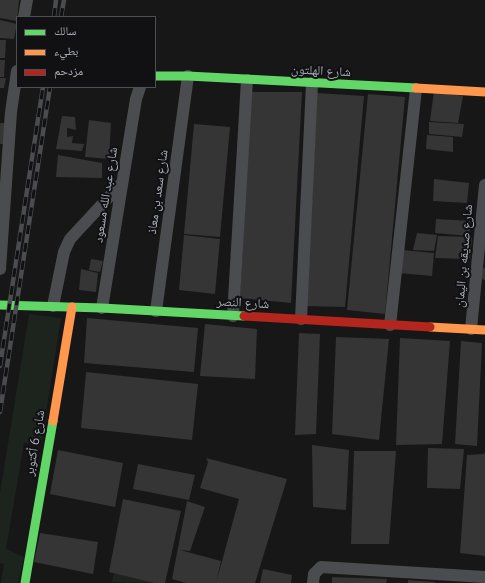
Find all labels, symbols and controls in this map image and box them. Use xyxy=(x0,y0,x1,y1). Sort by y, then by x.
legend xyxy=(16,16,156,88)
text: سالك xyxy=(54,23,76,38)
text: بطيء xyxy=(54,43,78,58)
street label: شارع الهلتون xyxy=(291,62,351,80)
text: مزدحم xyxy=(54,63,83,78)
street label: شارع عبد الله مسعود xyxy=(91,146,121,244)
street label: شارع سعد بن معاذ xyxy=(144,149,172,235)
street label: شارع صديقه بن اليمان xyxy=(452,204,476,308)
street label: شارع النصر xyxy=(216,294,270,312)
street label: شارع 6 أكتوبر xyxy=(22,409,48,477)

